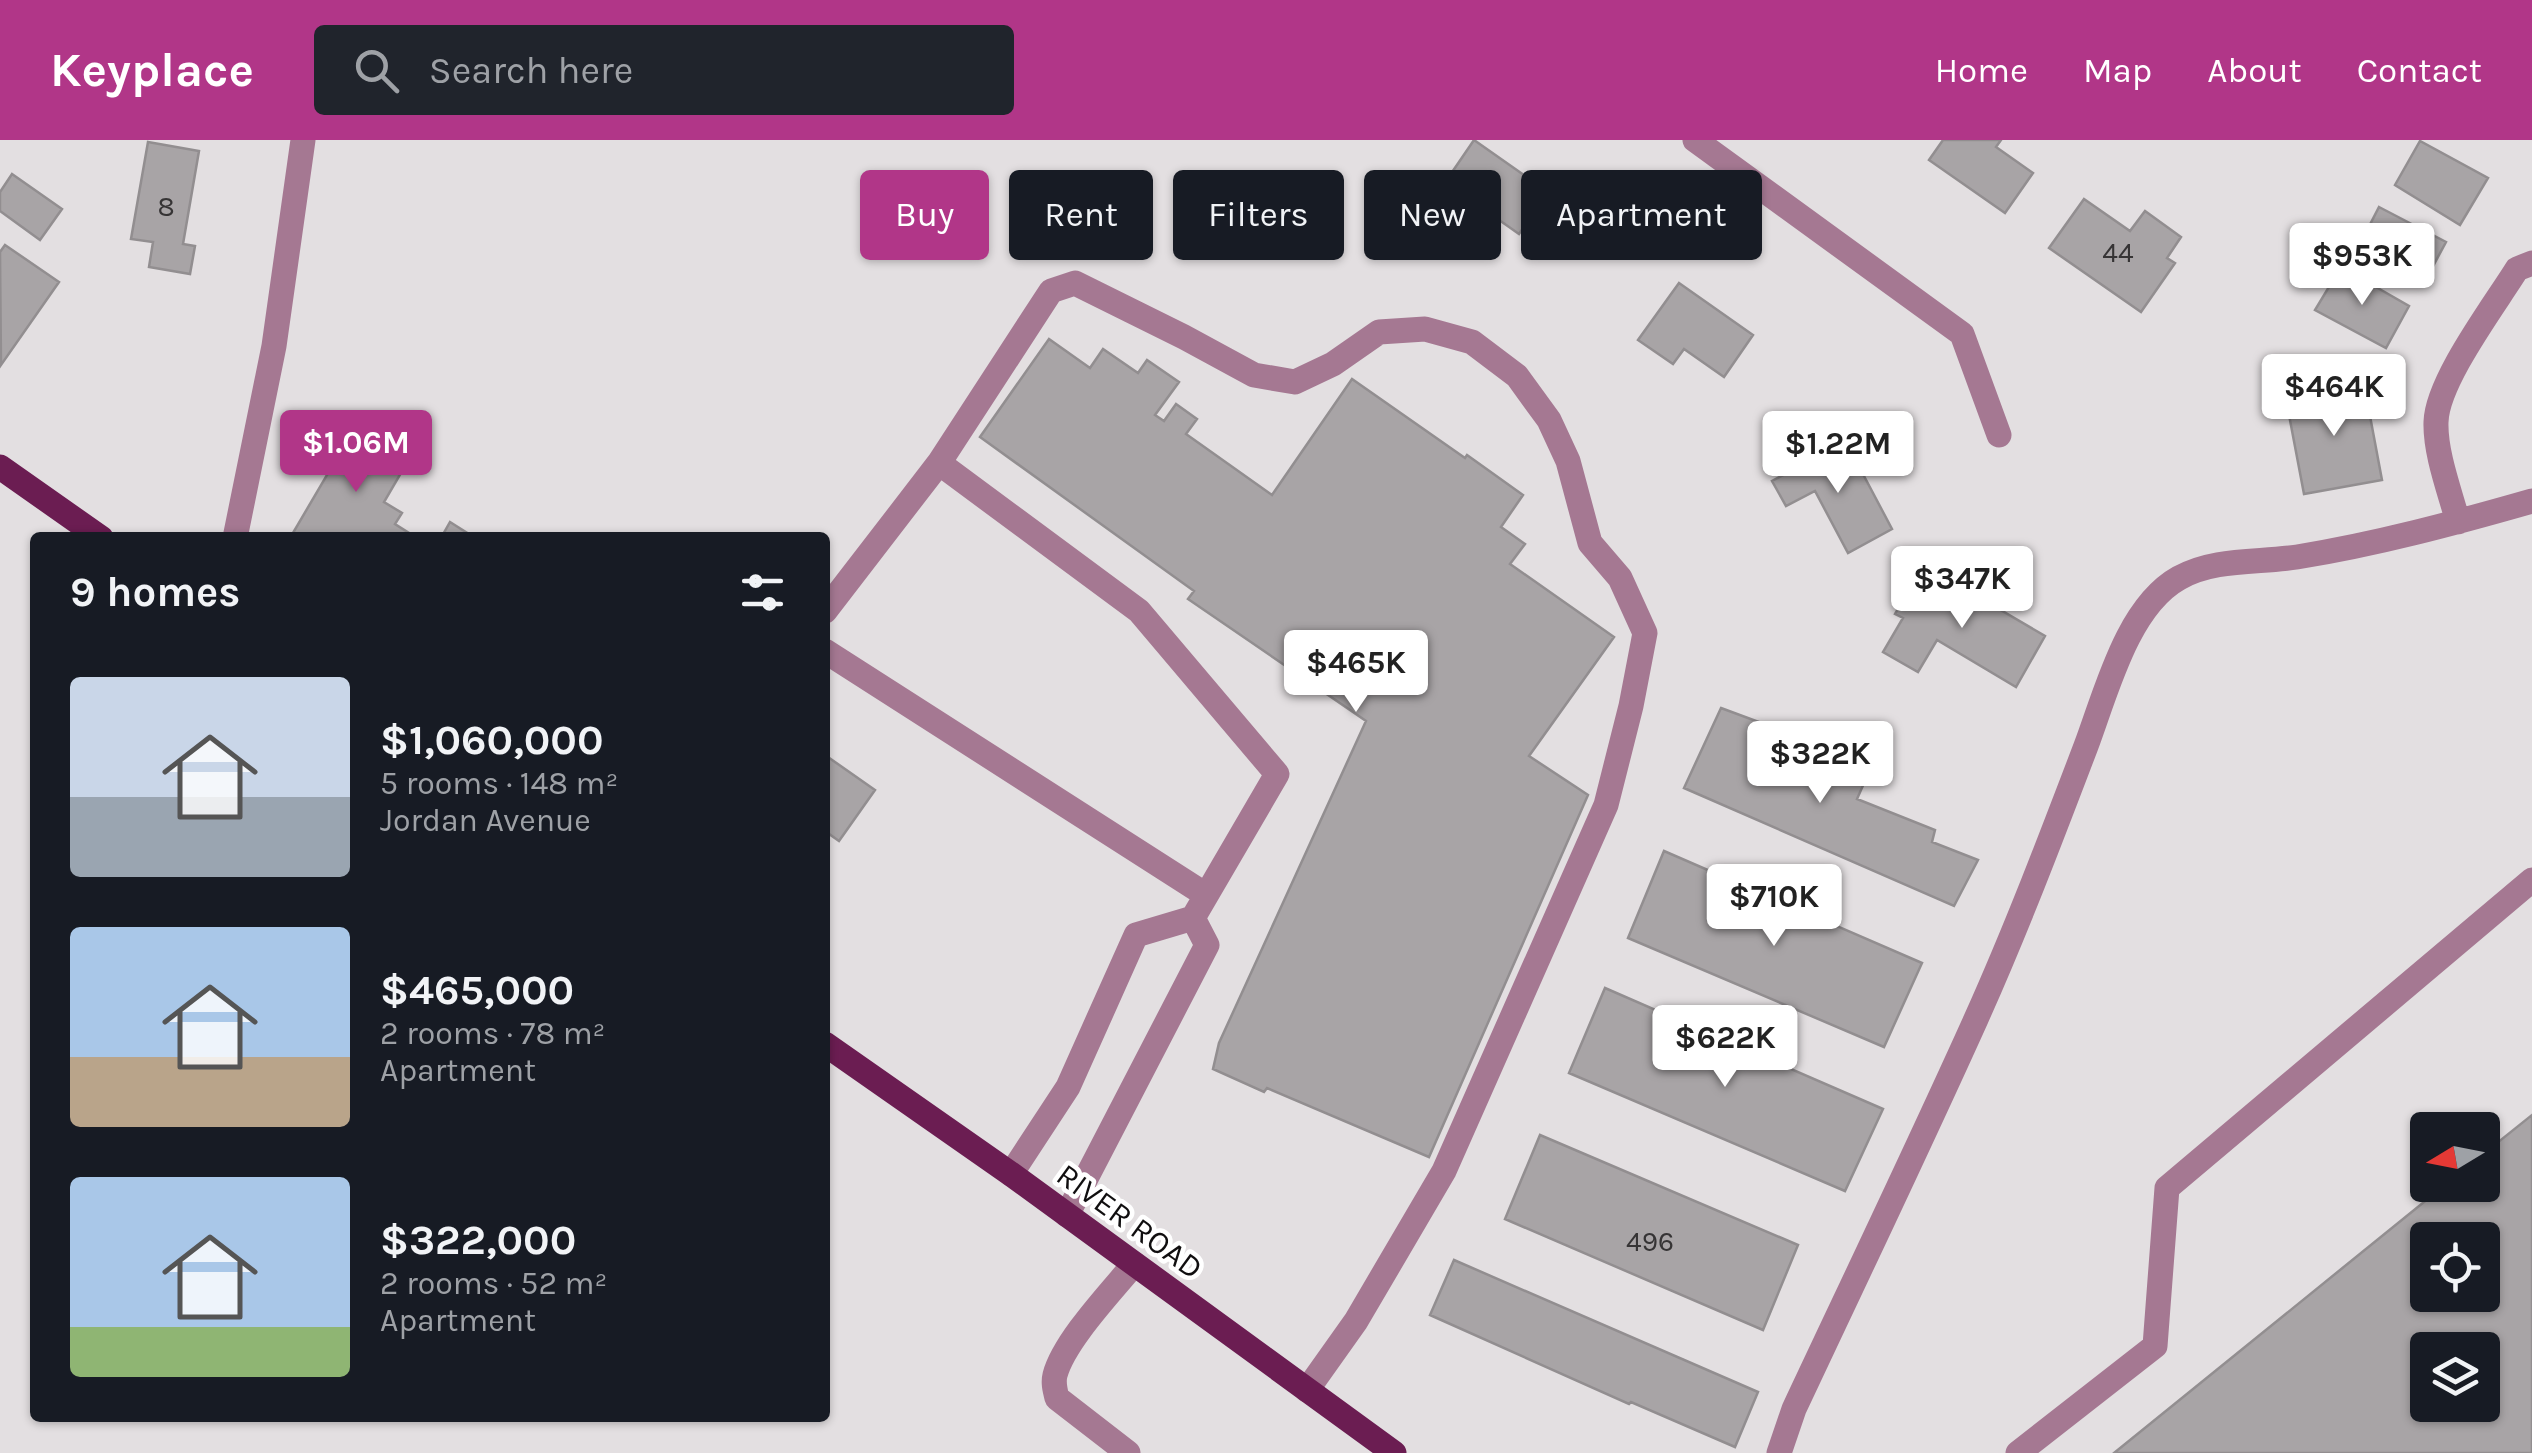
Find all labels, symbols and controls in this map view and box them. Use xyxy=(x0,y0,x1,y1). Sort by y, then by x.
search box xyxy=(314,25,1014,115)
text: Keyplace xyxy=(50,42,254,98)
icon: search xyxy=(349,43,404,98)
text: Search here xyxy=(429,48,633,93)
text: Home xyxy=(1935,50,2028,91)
text: Map xyxy=(2083,50,2152,91)
text: About xyxy=(2207,50,2302,91)
text: Contact xyxy=(2357,50,2482,91)
chip: Buy xyxy=(860,170,989,260)
chip: Rent xyxy=(1009,170,1153,260)
chip: Filters xyxy=(1173,170,1344,260)
chip: New xyxy=(1364,170,1501,260)
chip: Apartment xyxy=(1521,170,1762,260)
house number: 8 xyxy=(157,190,175,223)
pin: $953K xyxy=(2292,223,2432,308)
house number: 44 xyxy=(2102,236,2134,269)
text: $953K xyxy=(2311,237,2413,274)
pin: $464K xyxy=(2264,354,2404,439)
text: $464K xyxy=(2284,368,2384,405)
pin: $1.06M xyxy=(275,410,437,495)
pin: $1.22M xyxy=(1757,411,1919,496)
text: $1.06M xyxy=(302,424,410,461)
text: $1.22M xyxy=(1784,425,1892,462)
pin: $347K xyxy=(1892,546,2032,631)
text: $347K xyxy=(1913,560,2011,597)
icon: filters xyxy=(735,565,790,620)
text: 9 homes xyxy=(70,567,240,617)
pin: $465K xyxy=(1286,630,1426,715)
text: $465K xyxy=(1306,644,1406,681)
text: $1,060,000 xyxy=(380,715,603,765)
icon: home xyxy=(150,717,270,837)
pin: $322K xyxy=(1750,721,1890,806)
text: $322K xyxy=(1769,735,1871,772)
text: 5 rooms · 148 m² xyxy=(380,765,618,802)
text: Jordan Avenue xyxy=(380,802,591,839)
pin: $710K xyxy=(1704,864,1844,949)
text: $710K xyxy=(1729,878,1819,915)
text: $465,000 xyxy=(380,965,574,1015)
icon: home xyxy=(150,967,270,1087)
pin: $622K xyxy=(1655,1005,1795,1090)
text: 2 rooms · 78 m² xyxy=(380,1015,605,1052)
text: $622K xyxy=(1674,1019,1776,1056)
text: Apartment xyxy=(380,1052,536,1089)
north arrow xyxy=(2410,1112,2500,1202)
map controls xyxy=(2410,1112,2500,1422)
street label: RIVER ROAD xyxy=(1049,1156,1210,1287)
text: $322,000 xyxy=(380,1215,576,1265)
icon: home xyxy=(150,1217,270,1337)
button: locate xyxy=(2410,1222,2500,1312)
house number: 496 xyxy=(1626,1225,1674,1258)
text: 2 rooms · 52 m² xyxy=(380,1265,607,1302)
text: Apartment xyxy=(380,1302,536,1339)
button: layers xyxy=(2410,1332,2500,1422)

